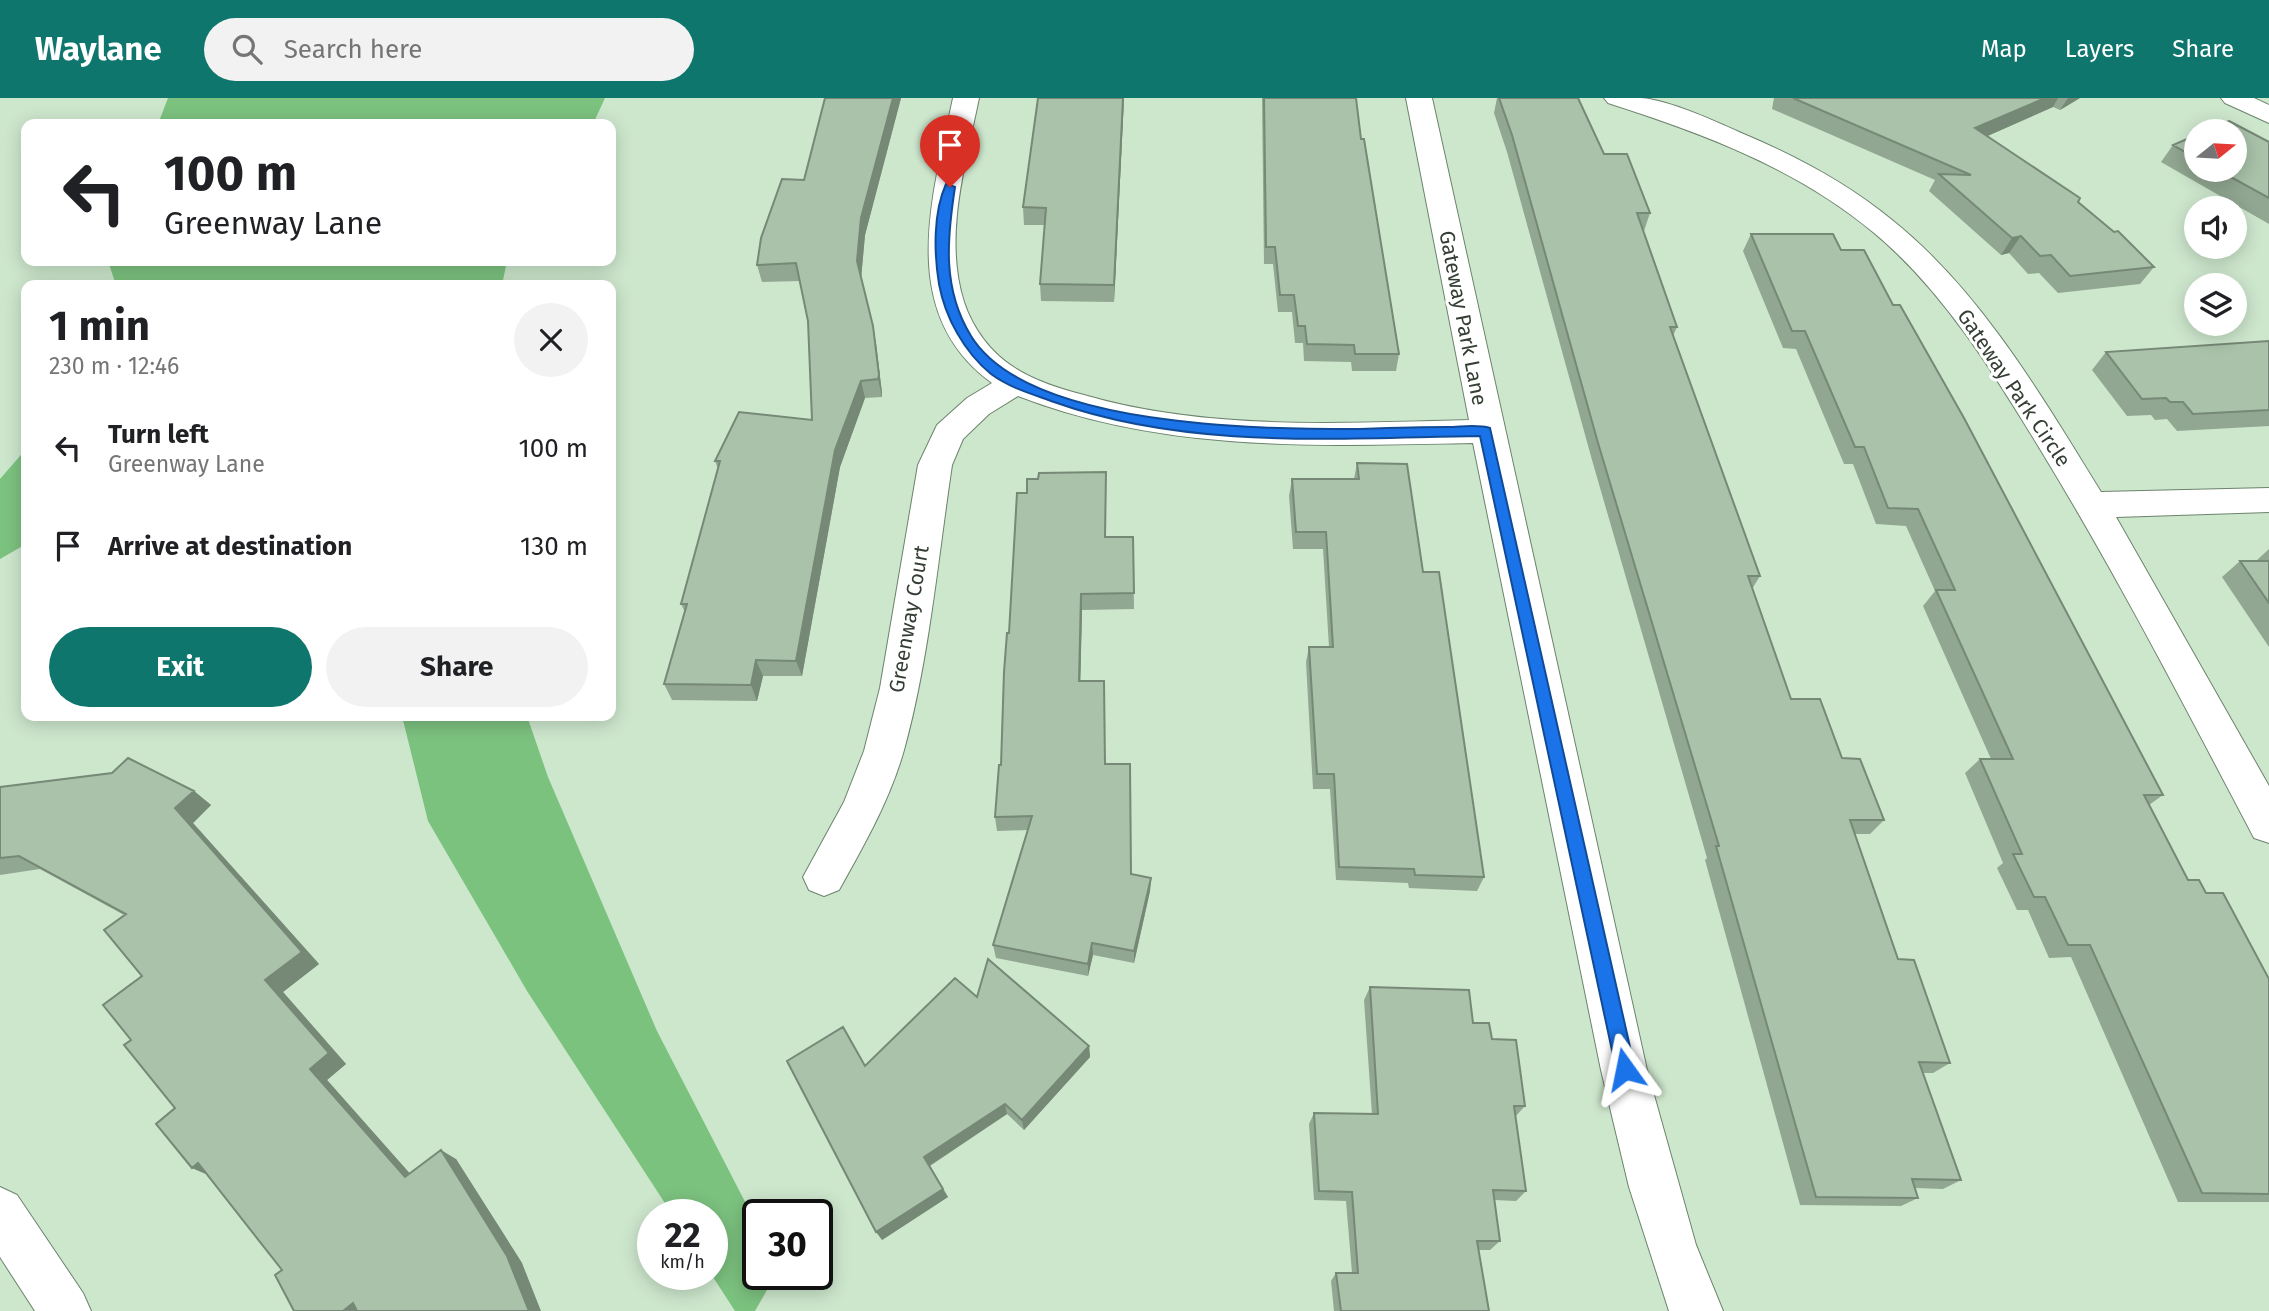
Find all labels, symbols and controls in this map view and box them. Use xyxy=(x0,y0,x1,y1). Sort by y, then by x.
search box xyxy=(204,18,694,81)
text: Waylane xyxy=(35,29,162,69)
icon: search xyxy=(228,30,266,68)
text: Search here xyxy=(284,34,423,65)
text: Map xyxy=(1981,35,2027,63)
text: Layers xyxy=(2065,35,2134,63)
text: Share xyxy=(2172,35,2234,63)
pin xyxy=(920,115,980,187)
north arrow xyxy=(2184,119,2247,182)
map controls xyxy=(2184,119,2247,336)
icon: arrive xyxy=(931,126,969,164)
text: 100 m xyxy=(164,144,297,203)
icon: left xyxy=(49,147,140,238)
button: sound xyxy=(2184,196,2247,259)
text: Greenway Lane xyxy=(164,204,382,242)
street label: Gateway Park Lane xyxy=(1433,228,1493,408)
button: layers xyxy=(2184,273,2247,336)
text: 1 min xyxy=(49,301,150,351)
button: close xyxy=(514,303,588,377)
street label: Gateway Park Circle xyxy=(1952,304,2076,472)
text: 230 m · 12:46 xyxy=(49,352,179,380)
text: Turn left xyxy=(108,419,209,450)
icon: left xyxy=(49,429,87,467)
text: 100 m xyxy=(519,433,588,464)
text: Greenway Lane xyxy=(108,450,265,478)
icon: arrive xyxy=(49,527,87,565)
text: Arrive at destination xyxy=(108,531,352,562)
text: 130 m xyxy=(520,531,588,562)
street label: Greenway Court xyxy=(883,543,935,695)
button: Exit xyxy=(49,627,312,707)
button: Share xyxy=(326,627,588,707)
position arrow xyxy=(1588,1032,1662,1106)
speed limit sign: 30 xyxy=(742,1199,833,1290)
text: 22 xyxy=(664,1214,701,1256)
text: km/h xyxy=(660,1251,705,1273)

